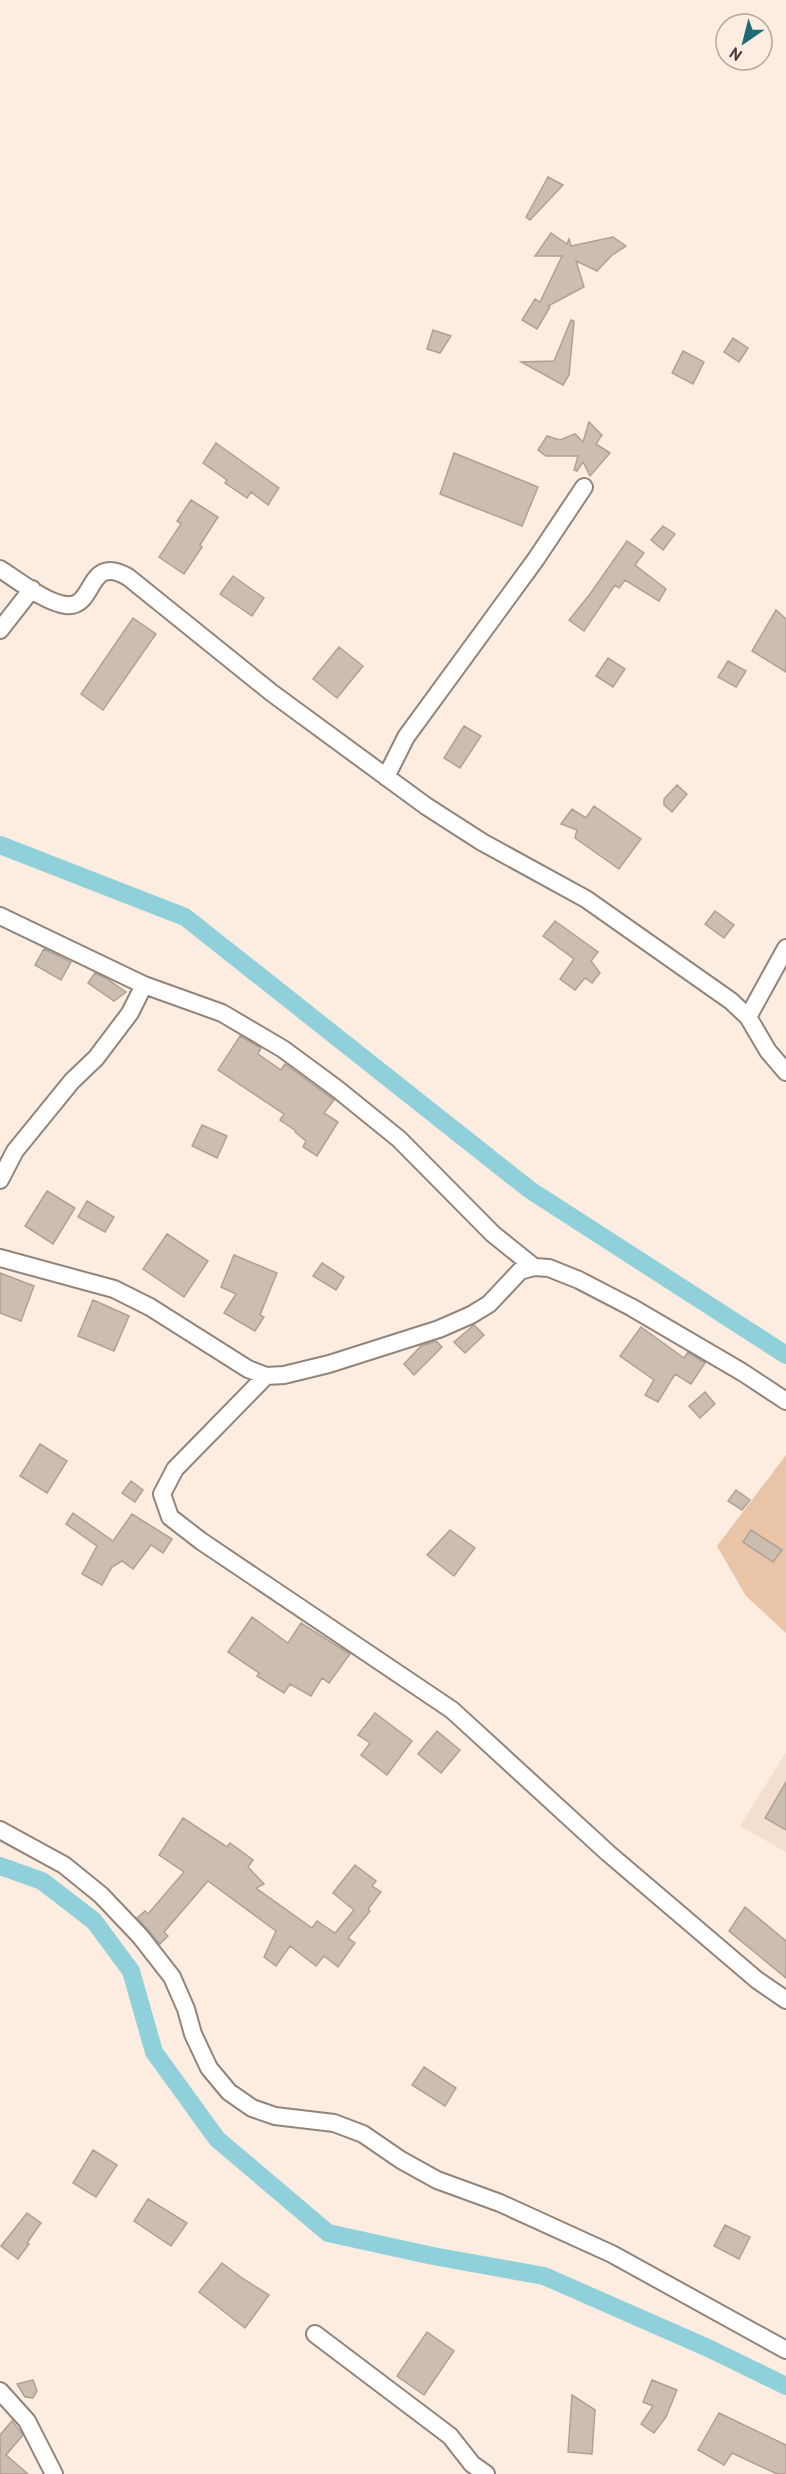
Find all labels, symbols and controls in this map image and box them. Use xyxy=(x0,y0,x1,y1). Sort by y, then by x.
north arrow xyxy=(714,12,774,72)
text: N xyxy=(725,43,745,65)

